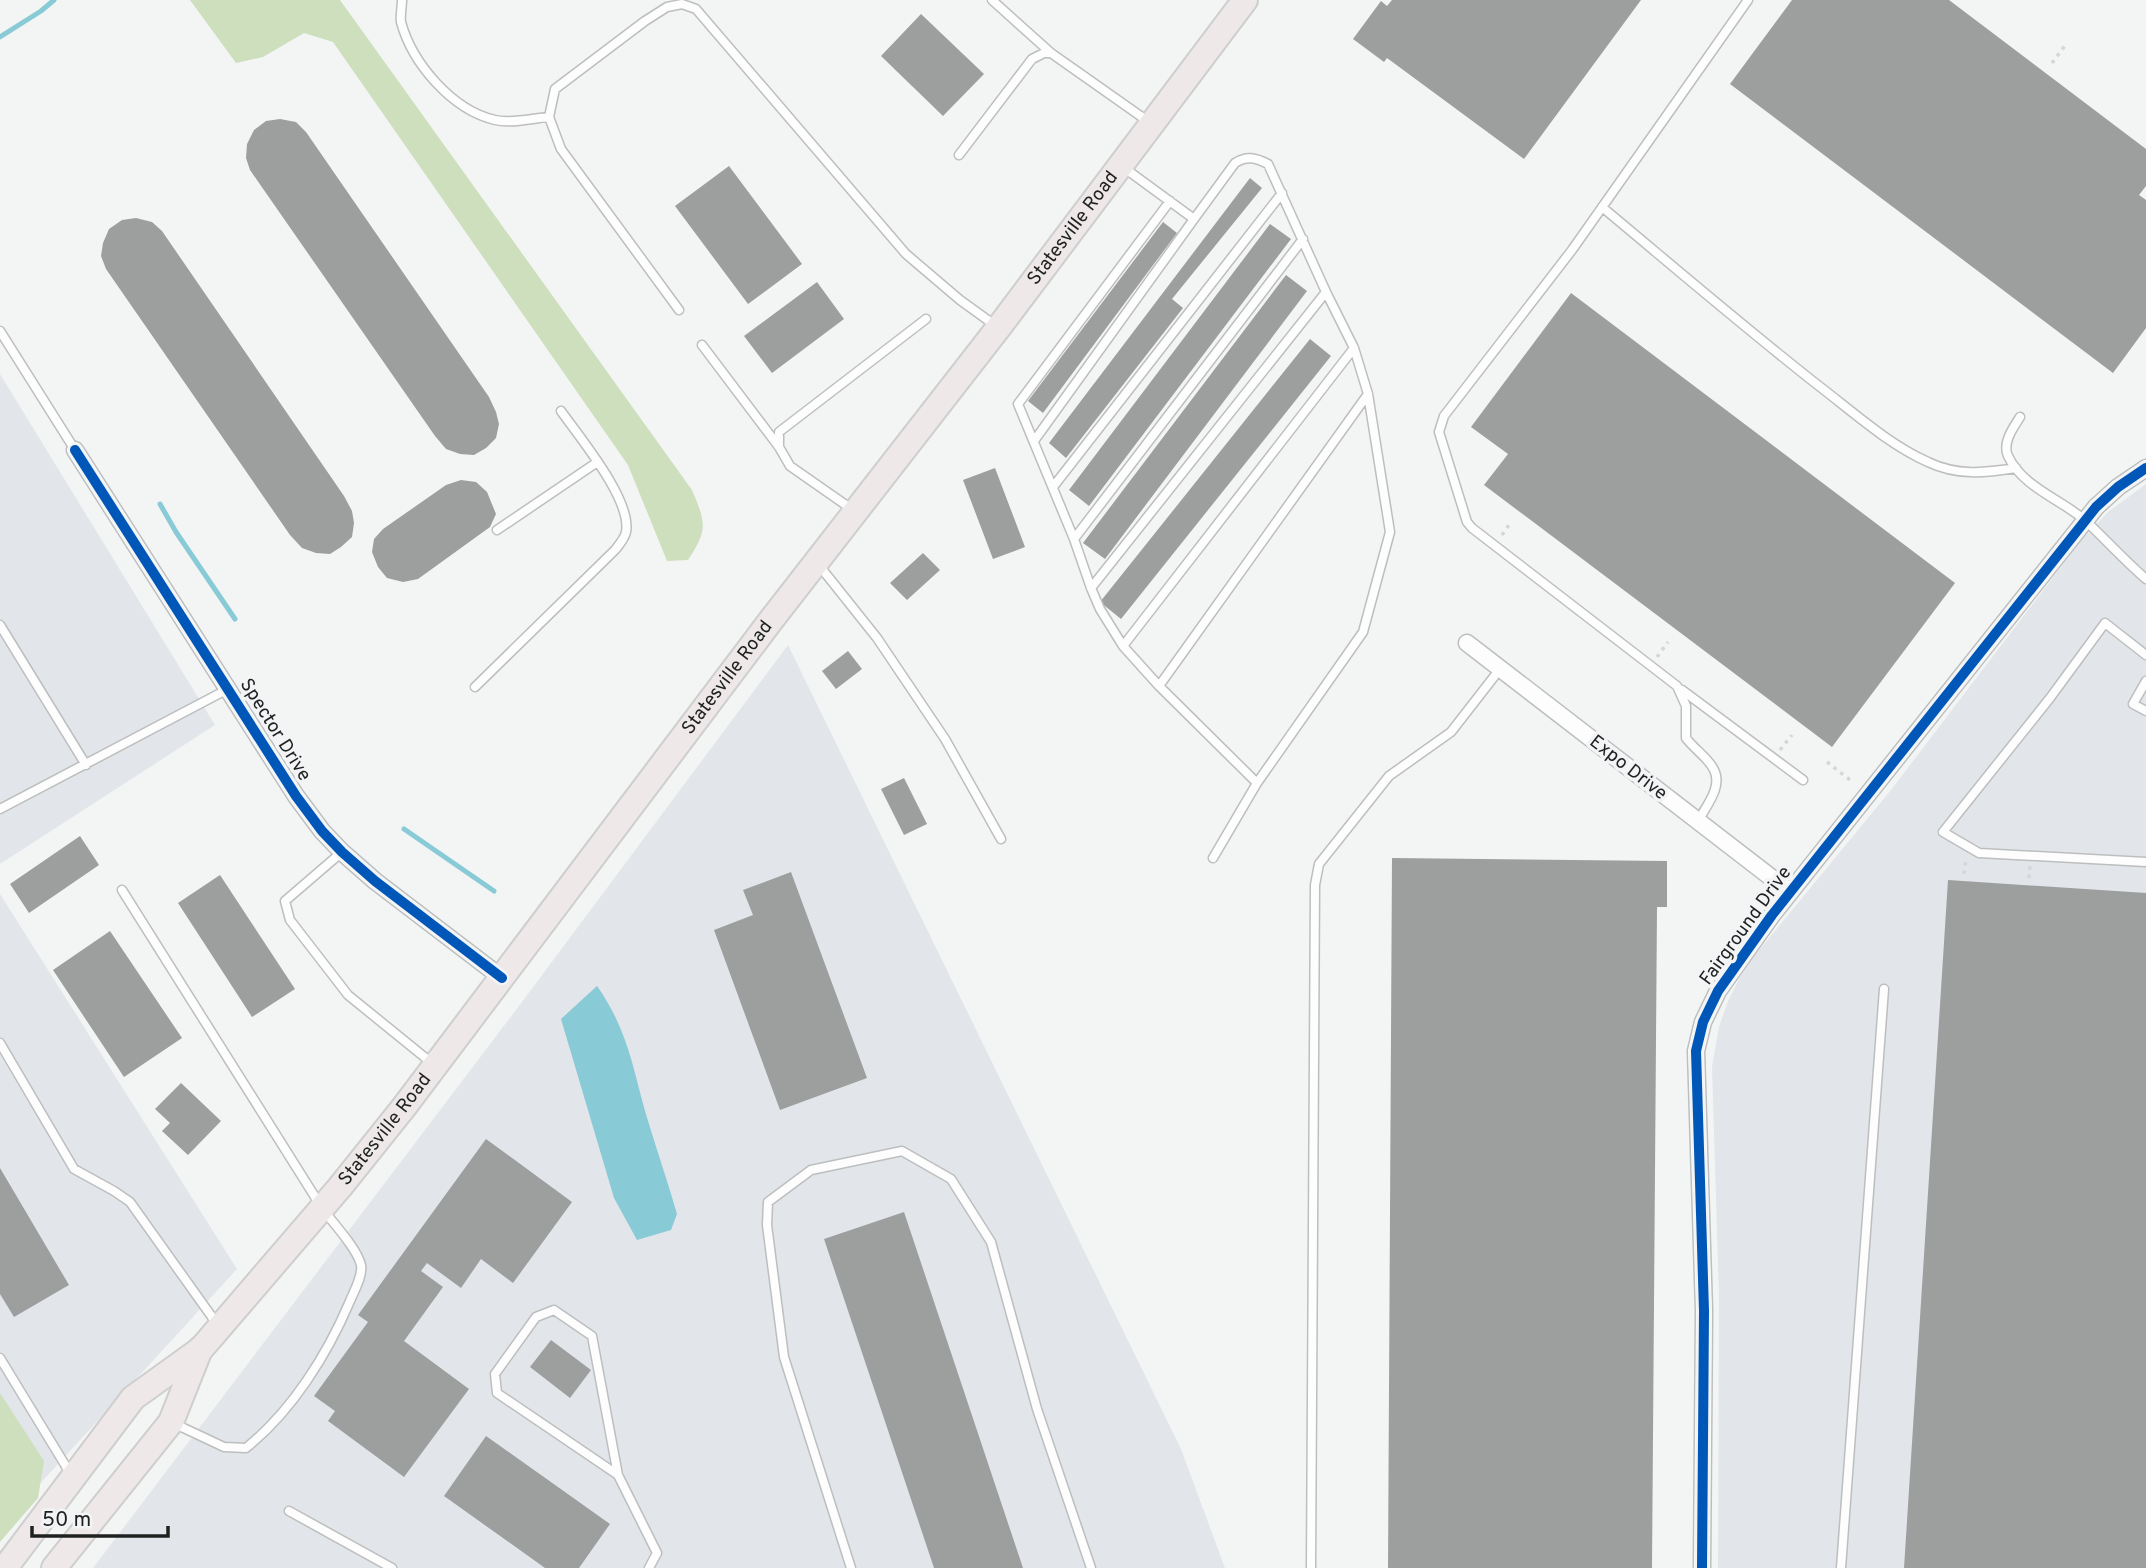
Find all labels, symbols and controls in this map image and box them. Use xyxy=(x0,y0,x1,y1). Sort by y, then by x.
street label: Statesville Road xyxy=(1022,166,1124,290)
street label: Statesville Road xyxy=(677,616,778,740)
street label: Spector Drive xyxy=(234,674,316,786)
street label: Expo Drive xyxy=(1584,730,1672,806)
street label: Fairground Drive xyxy=(1695,862,1797,990)
street label: Statesville Road xyxy=(333,1069,437,1191)
scale bar xyxy=(32,1494,168,1538)
text: 50 m xyxy=(42,1507,91,1534)

